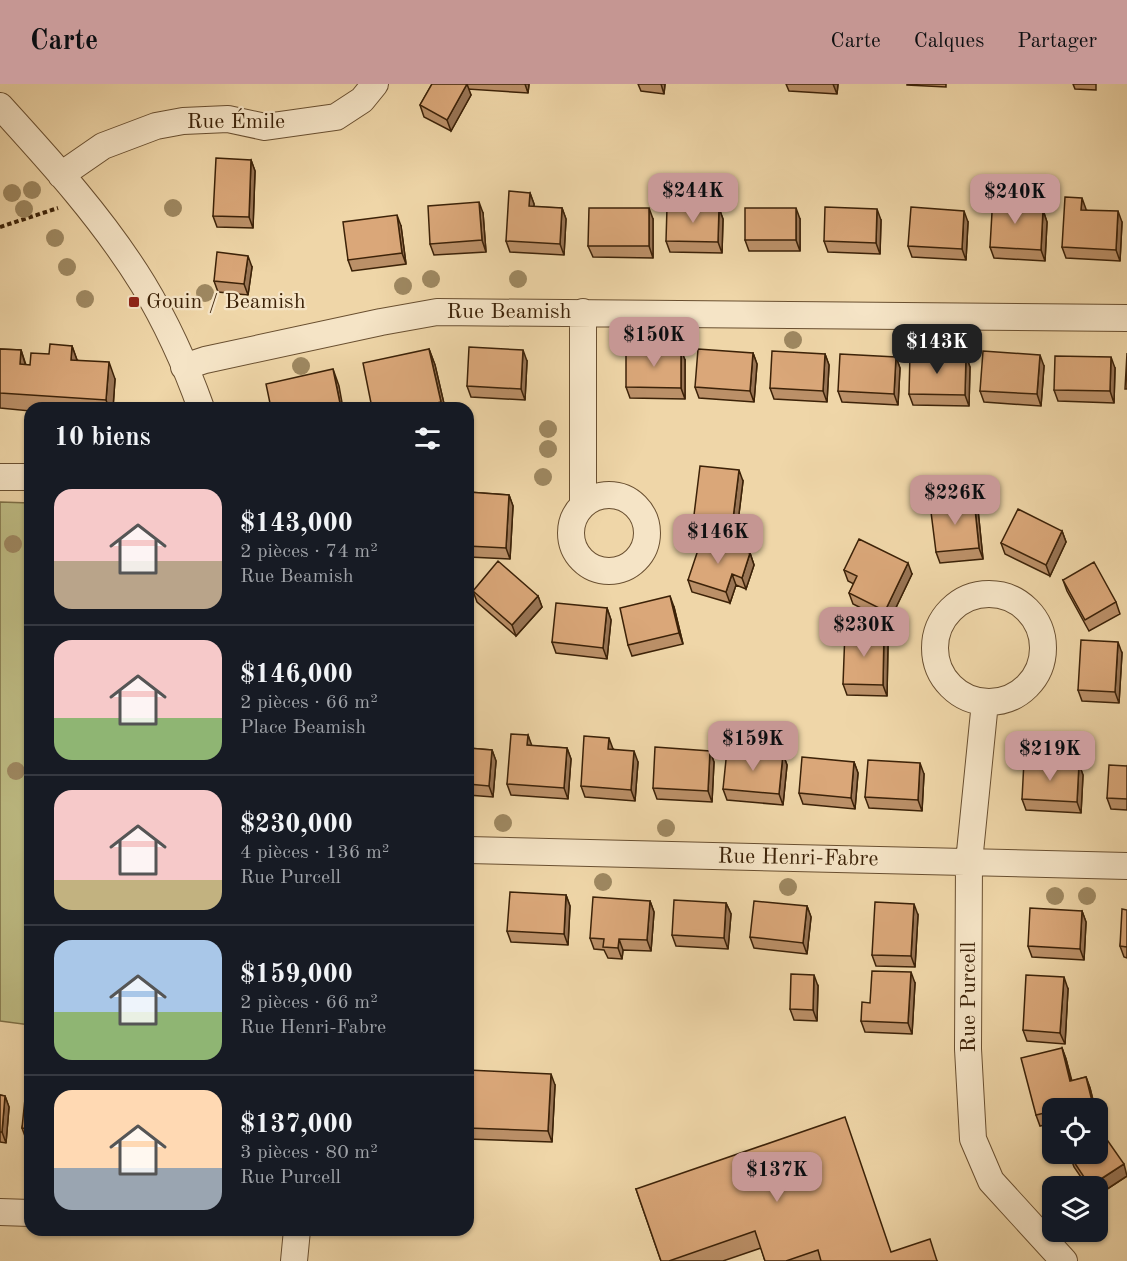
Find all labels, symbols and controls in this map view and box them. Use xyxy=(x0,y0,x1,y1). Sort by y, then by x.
text: Carte xyxy=(30,28,98,56)
text: Carte xyxy=(831,31,881,52)
text: Calques xyxy=(914,31,984,52)
text: Partager xyxy=(1017,31,1097,52)
street label: Rue Émile xyxy=(187,108,285,133)
pin: $244K xyxy=(651,173,735,224)
pin: $240K xyxy=(973,174,1057,225)
text: $244K xyxy=(662,182,724,202)
text: $240K xyxy=(984,183,1046,203)
place label: Gouin / Beamish xyxy=(146,291,306,313)
marker: Gouin / Beamish xyxy=(127,295,141,309)
street label: Rue Beamish xyxy=(447,301,571,323)
pin: $150K xyxy=(612,317,696,368)
pin: $143K xyxy=(895,324,979,375)
text: $150K xyxy=(623,326,685,346)
text: $143K xyxy=(906,333,968,353)
icon: filters xyxy=(411,422,444,455)
text: 10 biens xyxy=(54,425,151,451)
pin: $226K xyxy=(913,475,997,526)
text: $226K xyxy=(924,484,986,504)
text: $143,000 xyxy=(240,511,353,537)
icon: home xyxy=(102,513,174,585)
pin: $146K xyxy=(676,514,760,565)
text: $146K xyxy=(687,523,749,543)
text: 2 pièces · 74 m² xyxy=(240,542,378,562)
text: Rue Beamish xyxy=(240,567,354,587)
pin: $230K xyxy=(822,607,906,658)
text: $230K xyxy=(833,616,895,636)
text: $146,000 xyxy=(240,662,353,688)
icon: home xyxy=(102,664,174,736)
text: 2 pièces · 66 m² xyxy=(240,693,378,713)
text: Place Beamish xyxy=(240,718,366,738)
pin: $159K xyxy=(711,721,795,772)
text: $159K xyxy=(722,730,784,750)
pin: $219K xyxy=(1008,731,1092,782)
text: $219K xyxy=(1019,740,1081,760)
text: $230,000 xyxy=(240,812,353,838)
icon: home xyxy=(102,814,174,886)
text: 4 pièces · 136 m² xyxy=(240,843,389,863)
street label: Rue Henri-Fabre xyxy=(717,846,879,870)
text: Rue Purcell xyxy=(240,868,341,888)
street label: Rue Purcell xyxy=(958,941,980,1053)
text: $159,000 xyxy=(240,962,353,988)
icon: home xyxy=(102,964,174,1036)
text: 2 pièces · 66 m² xyxy=(240,993,378,1013)
text: Rue Henri-Fabre xyxy=(240,1018,386,1038)
map controls xyxy=(1042,1098,1108,1242)
button: locate xyxy=(1042,1098,1108,1164)
text: $137,000 xyxy=(240,1112,353,1138)
icon: home xyxy=(102,1114,174,1186)
text: 3 pièces · 80 m² xyxy=(240,1143,378,1163)
pin: $137K xyxy=(735,1152,819,1203)
text: $137K xyxy=(746,1161,808,1181)
text: Rue Purcell xyxy=(240,1168,341,1188)
button: layers xyxy=(1042,1176,1108,1242)

